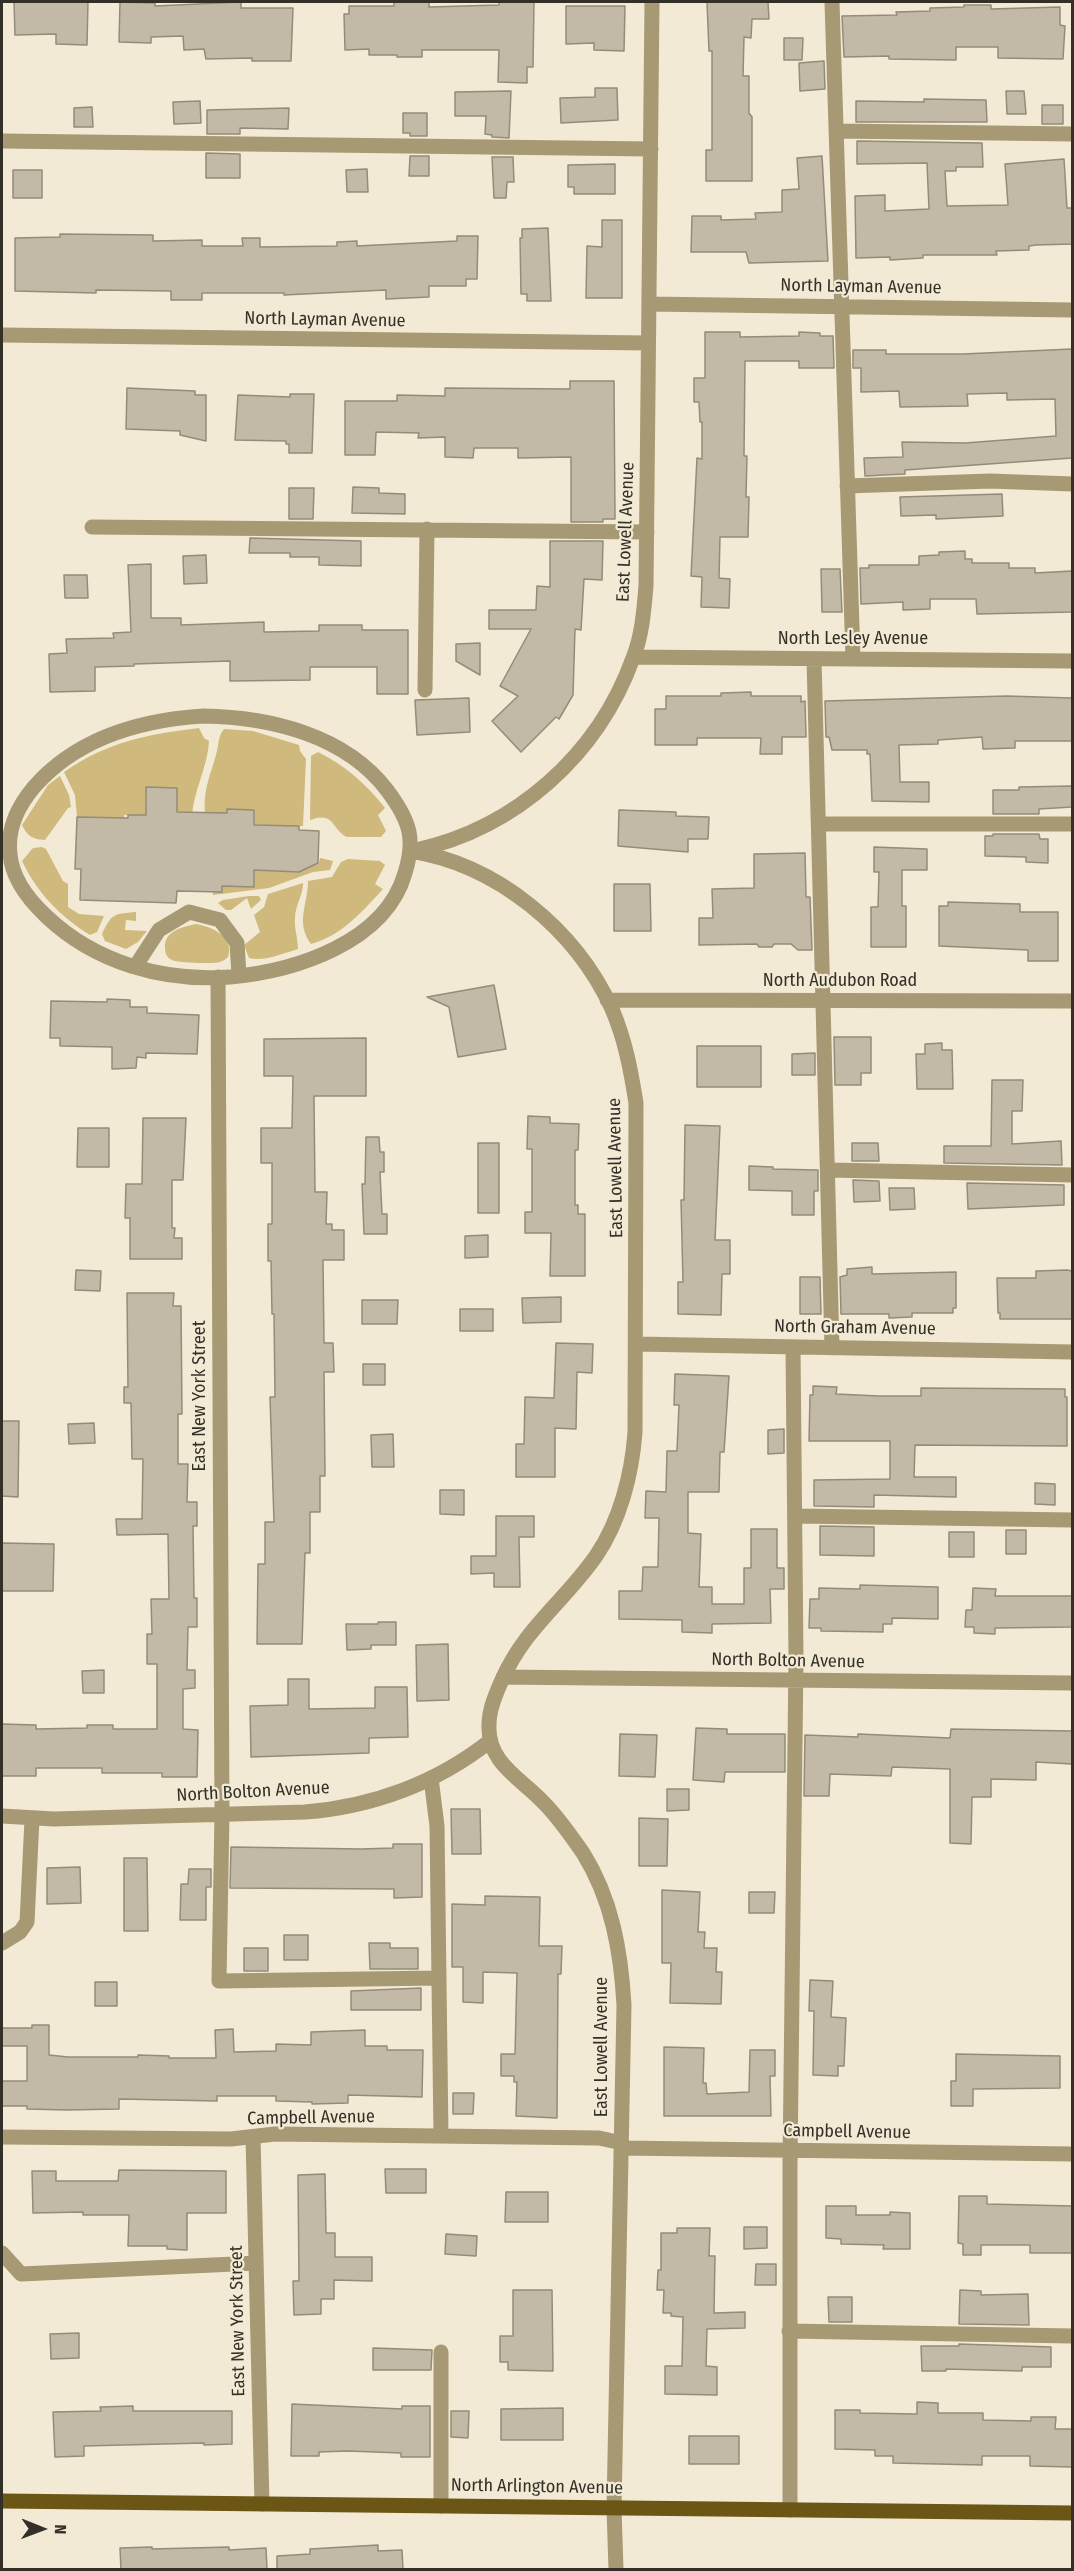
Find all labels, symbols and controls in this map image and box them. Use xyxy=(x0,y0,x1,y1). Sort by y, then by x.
street label: North Layman Avenue xyxy=(780,275,942,299)
street label: North Layman Avenue xyxy=(244,308,406,332)
street label: East Lowell Avenue xyxy=(613,462,639,602)
street label: North Lesley Avenue xyxy=(778,628,928,650)
street label: North Audubon Road xyxy=(763,970,917,992)
street label: East Lowell Avenue xyxy=(604,1098,628,1238)
street label: North Graham Avenue xyxy=(774,1316,936,1340)
street label: East New York Street xyxy=(189,1320,211,1472)
street label: North Bolton Avenue xyxy=(711,1649,865,1673)
street label: North Bolton Avenue xyxy=(176,1777,330,1807)
street label: East Lowell Avenue xyxy=(591,1977,613,2117)
street label: Campbell Avenue xyxy=(247,2106,375,2130)
street label: Campbell Avenue xyxy=(783,2120,911,2144)
street label: East New York Street xyxy=(226,2245,250,2397)
street label: North Arlington Avenue xyxy=(451,2475,623,2499)
north arrow xyxy=(12,2499,72,2559)
text: N xyxy=(51,2524,70,2534)

